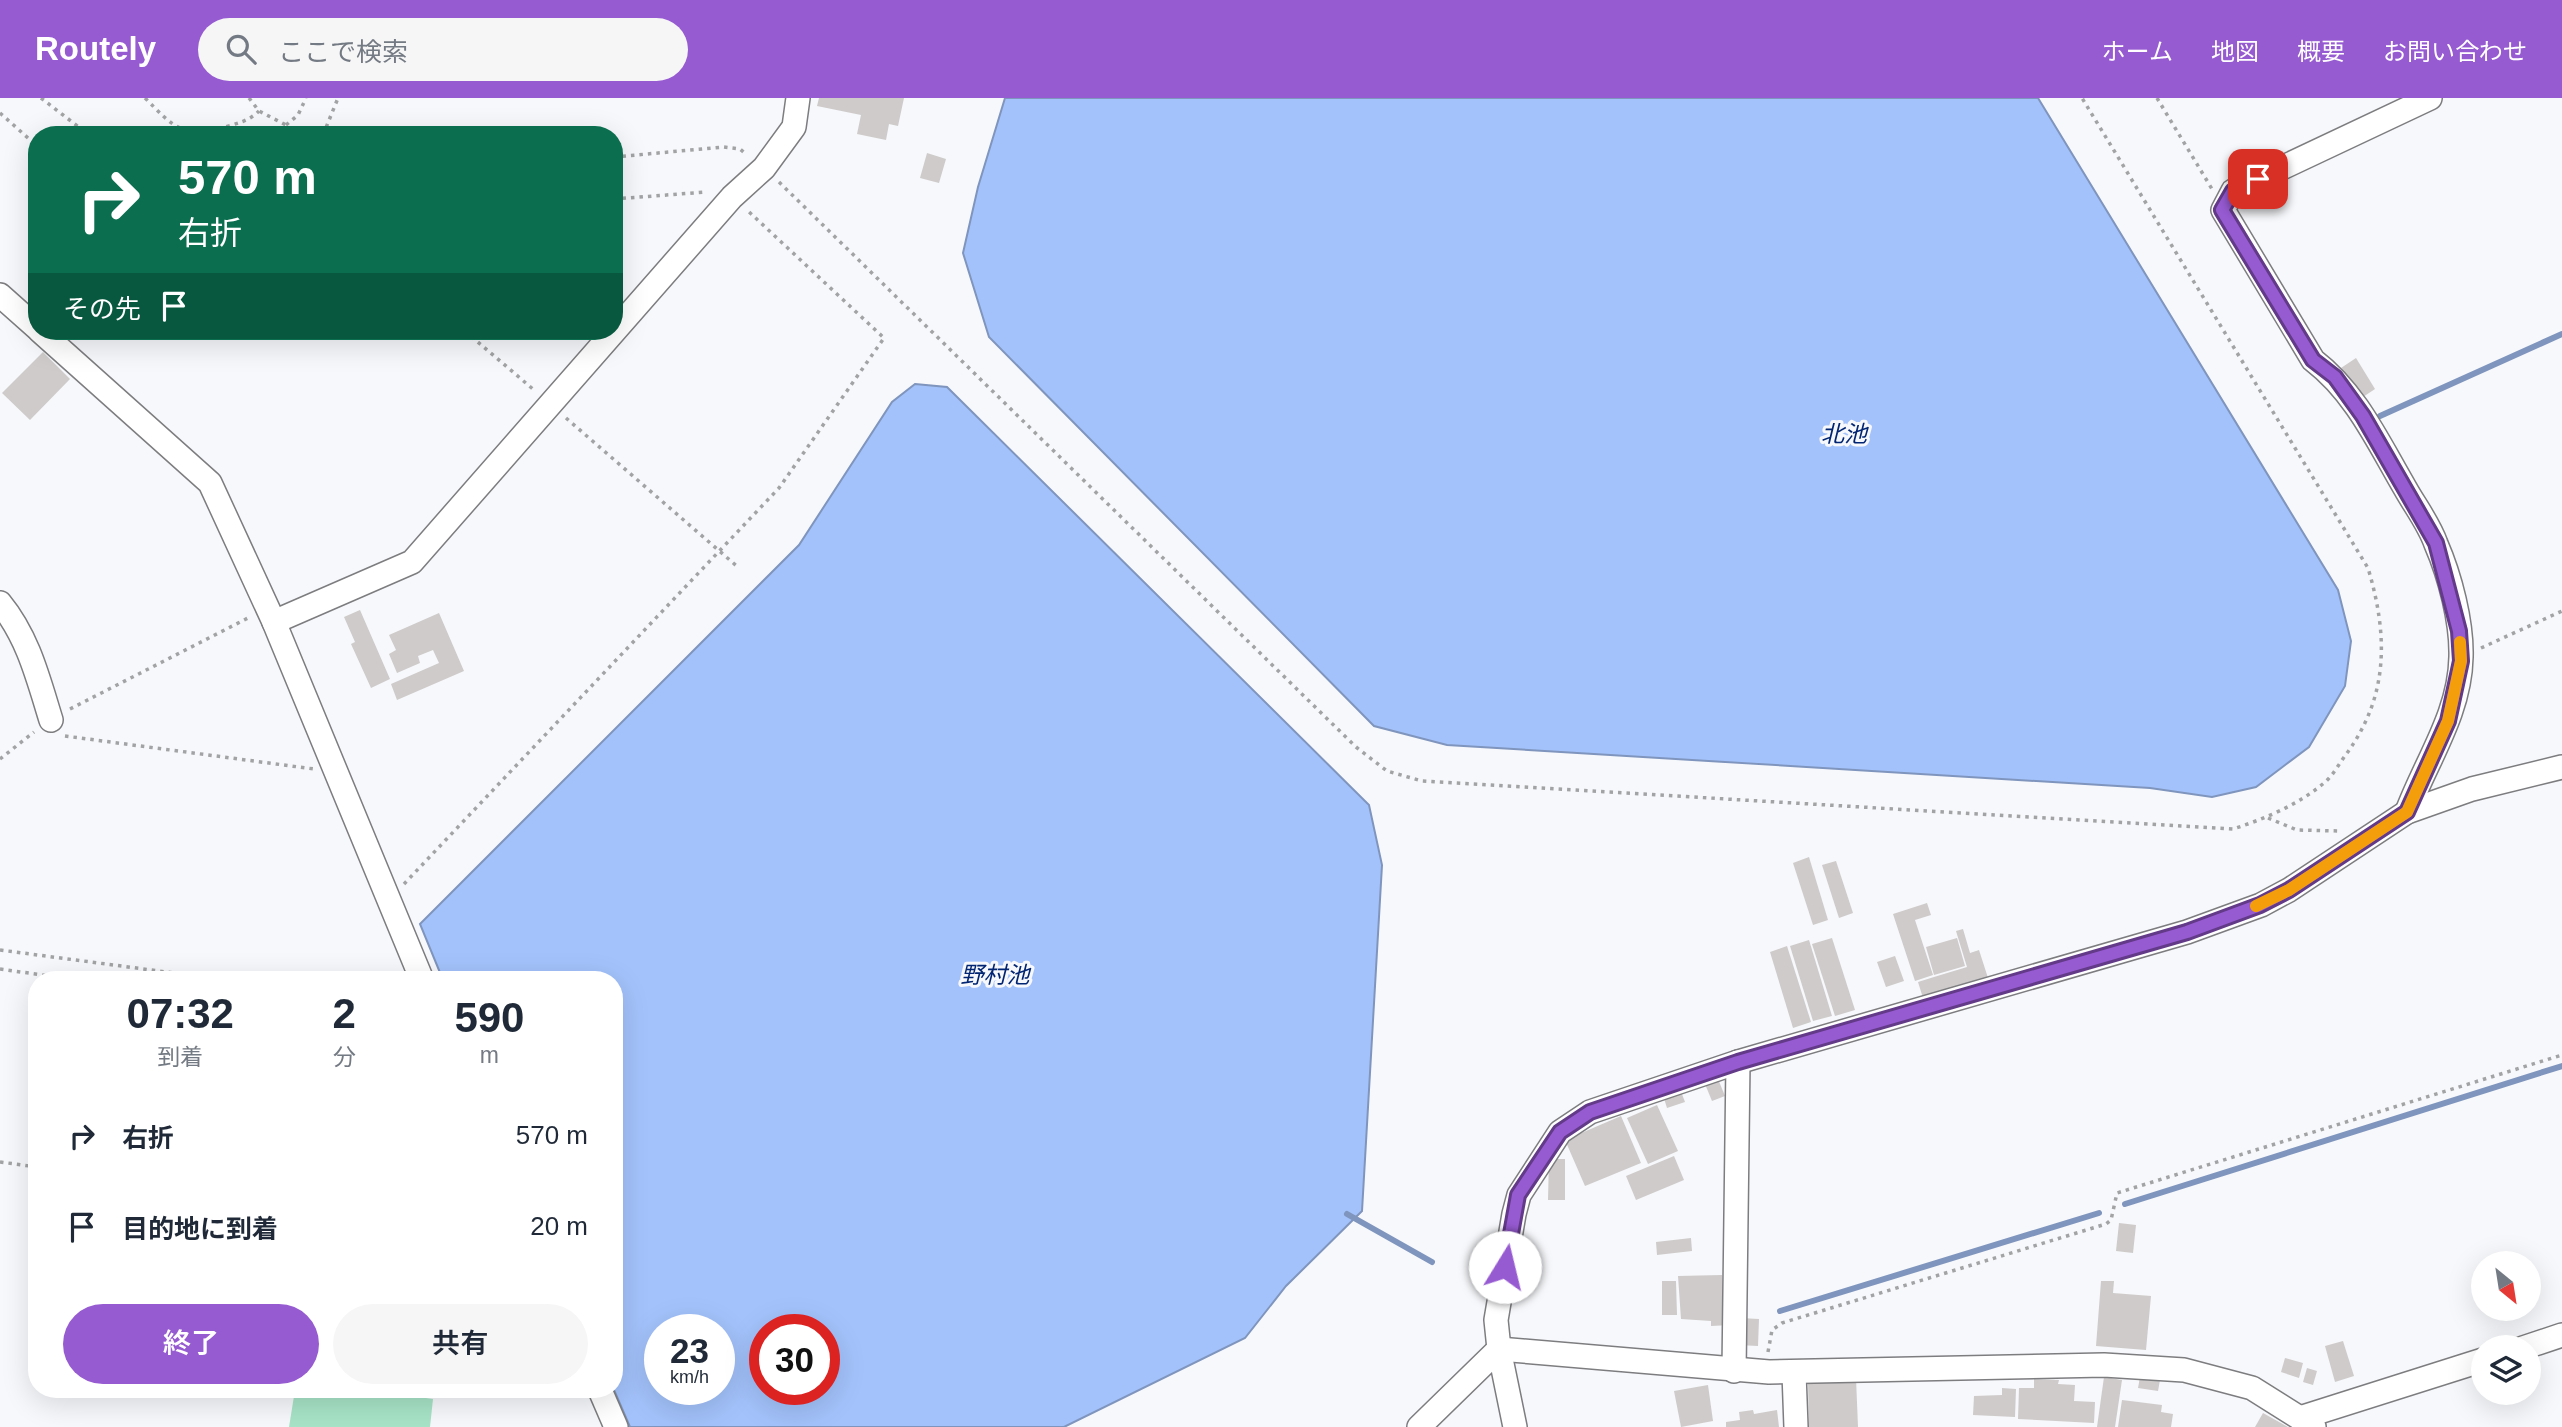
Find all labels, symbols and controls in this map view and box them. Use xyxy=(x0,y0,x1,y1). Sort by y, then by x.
search box xyxy=(198,18,688,81)
text: Routely xyxy=(35,30,156,67)
icon: search xyxy=(222,30,260,68)
text: ここで検索 xyxy=(278,37,408,67)
text: ホーム xyxy=(2102,38,2173,65)
text: 地図 xyxy=(2211,38,2259,65)
text: 概要 xyxy=(2297,38,2345,65)
text: お問い合わせ xyxy=(2383,38,2527,65)
pin xyxy=(2228,149,2288,209)
text: 570 m xyxy=(178,150,317,204)
icon: right xyxy=(63,154,154,245)
icon: arrive xyxy=(2239,160,2277,198)
text: 右折 xyxy=(178,215,242,251)
icon: arrive xyxy=(155,287,193,325)
text: その先 xyxy=(63,294,141,324)
water label: 北池 xyxy=(1821,421,1869,447)
water label: 野村池 xyxy=(961,962,1032,988)
text: 07:32 xyxy=(127,990,234,1037)
text: 2 xyxy=(332,990,356,1037)
text: 590 xyxy=(454,994,524,1041)
text: m xyxy=(480,1042,499,1068)
text: 到着 xyxy=(157,1044,203,1070)
text: 分 xyxy=(333,1044,356,1070)
icon: right xyxy=(63,1117,101,1155)
text: 570 m xyxy=(516,1120,588,1150)
text: 右折 xyxy=(122,1123,174,1153)
icon: arrive xyxy=(63,1208,101,1246)
text: 20 m xyxy=(530,1211,588,1241)
text: 目的地に到着 xyxy=(122,1214,278,1244)
position arrow xyxy=(1468,1230,1542,1304)
north arrow xyxy=(2471,1251,2541,1321)
map controls xyxy=(2471,1251,2541,1405)
button: 終了 xyxy=(63,1304,319,1384)
button: 共有 xyxy=(333,1304,588,1384)
speed limit sign: 30 xyxy=(749,1314,840,1405)
text: 23 xyxy=(670,1331,709,1370)
button: layers xyxy=(2471,1335,2541,1405)
text: km/h xyxy=(670,1367,709,1387)

